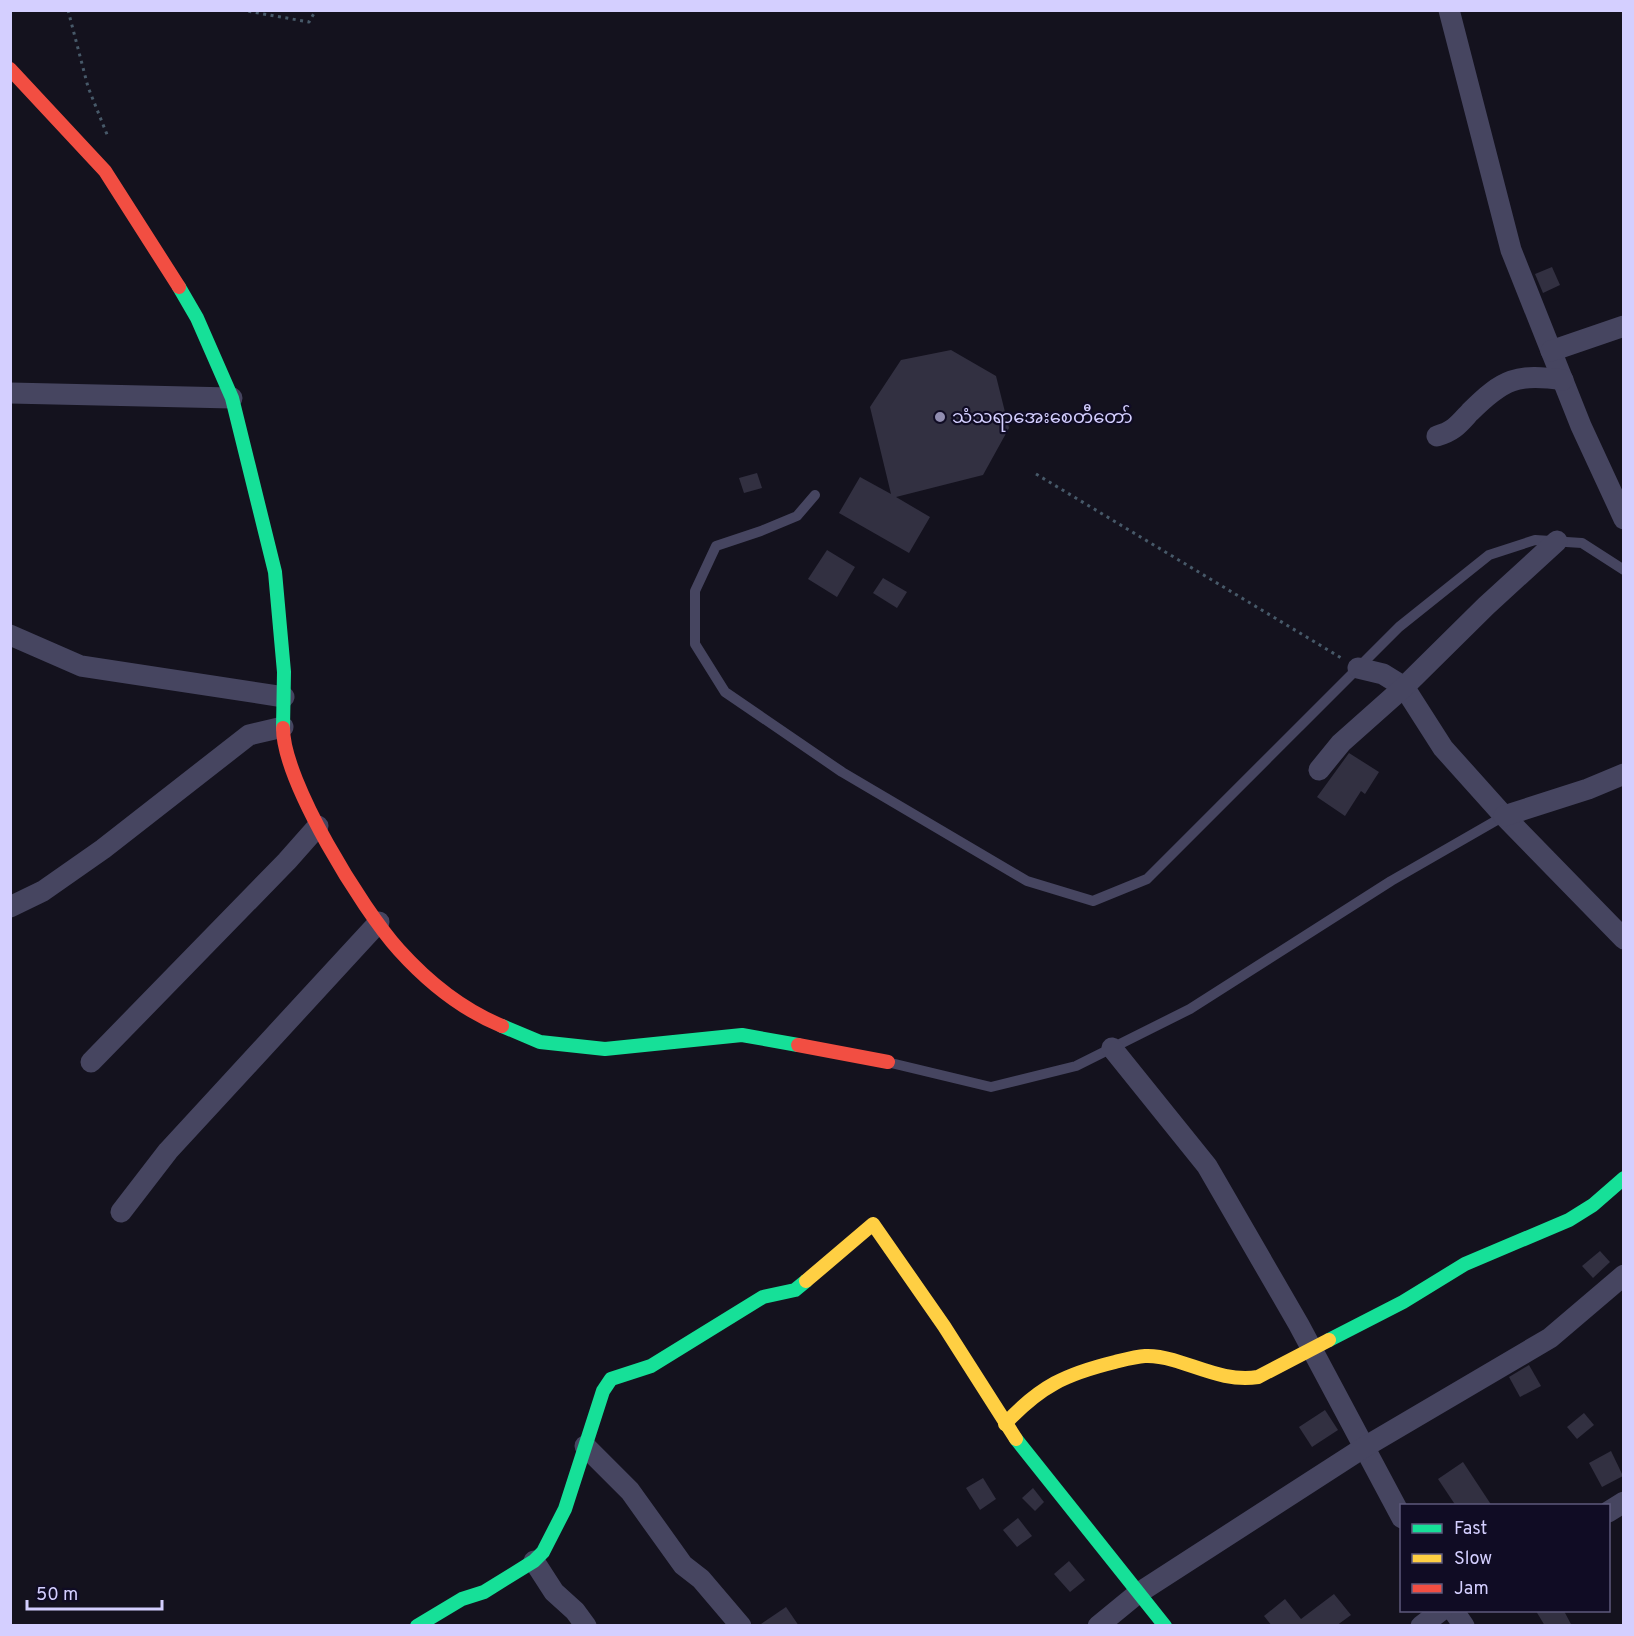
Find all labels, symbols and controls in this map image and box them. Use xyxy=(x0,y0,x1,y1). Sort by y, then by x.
place label: သံသရာအေးစေတီတော် xyxy=(952,403,1133,432)
marker: သံသရာအေးစေတီတော် xyxy=(933,410,947,424)
legend xyxy=(1400,1504,1610,1612)
text: Fast xyxy=(1454,1518,1487,1541)
text: Slow xyxy=(1454,1548,1492,1571)
scale bar xyxy=(27,1573,162,1611)
text: Jam xyxy=(1454,1578,1489,1601)
text: 50 m xyxy=(36,1584,78,1607)

